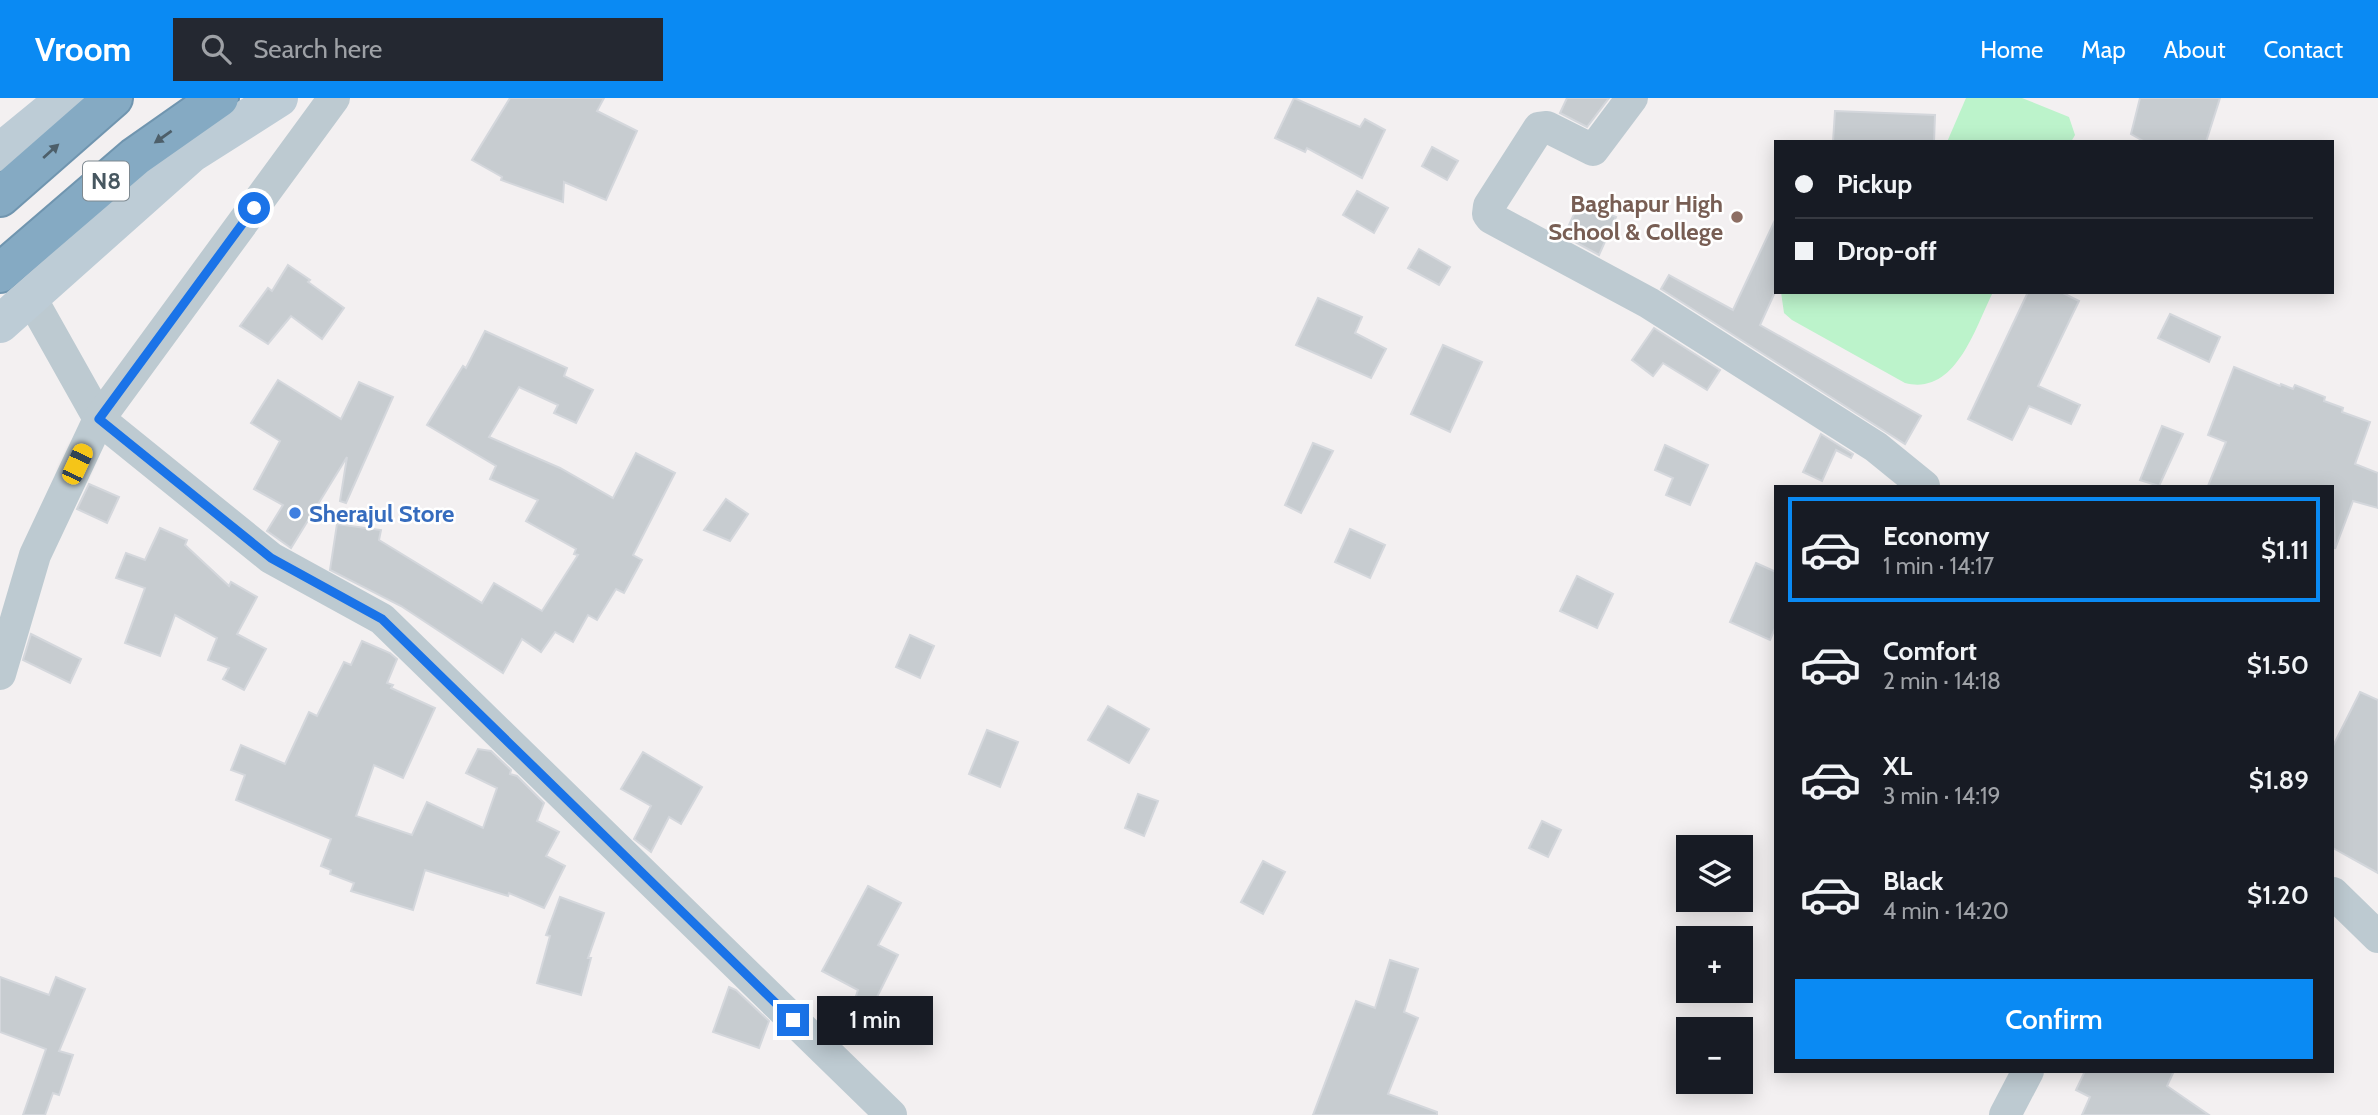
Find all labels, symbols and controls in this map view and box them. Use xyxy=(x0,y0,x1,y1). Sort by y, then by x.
search box xyxy=(173,18,663,81)
text: Vroom xyxy=(35,29,131,69)
icon: search xyxy=(197,30,235,68)
text: Search here xyxy=(253,33,382,65)
text: Home xyxy=(1980,35,2043,64)
text: Map xyxy=(2081,35,2126,64)
text: About xyxy=(2164,35,2226,64)
text: Contact xyxy=(2264,35,2343,64)
one-way arrow xyxy=(154,130,172,144)
one-way arrow xyxy=(42,143,60,159)
road number: N8 xyxy=(83,162,129,200)
text: Pickup xyxy=(1837,168,1912,200)
place label: Baghapur High School & College xyxy=(1548,189,1723,246)
route start xyxy=(238,192,270,224)
marker: Baghapur High School & College xyxy=(1729,209,1745,225)
text: Drop-off xyxy=(1837,235,1937,267)
car xyxy=(59,441,96,487)
place label: Sherajul Store xyxy=(309,499,454,528)
marker: Sherajul Store xyxy=(287,505,303,521)
icon: car xyxy=(1799,518,1862,581)
text: Economy xyxy=(1883,520,1989,552)
text: $1.11 xyxy=(2261,534,2309,566)
text: 1 min · 14:17 xyxy=(1883,552,1994,580)
icon: car xyxy=(1799,633,1862,696)
text: Comfort xyxy=(1883,635,1977,667)
text: $1.50 xyxy=(2247,649,2309,681)
text: 2 min · 14:18 xyxy=(1883,667,2001,695)
icon: car xyxy=(1799,748,1862,811)
text: XL xyxy=(1883,750,1912,782)
text: $1.89 xyxy=(2249,764,2309,796)
text: 3 min · 14:19 xyxy=(1883,782,2000,810)
map controls xyxy=(1676,835,1753,1094)
button: layers xyxy=(1676,835,1753,912)
icon: car xyxy=(1799,863,1862,926)
text: Black xyxy=(1883,865,1943,897)
text: $1.20 xyxy=(2247,879,2309,911)
text: 4 min · 14:20 xyxy=(1883,897,2009,925)
button: + xyxy=(1676,926,1753,1003)
button: Confirm xyxy=(1795,979,2313,1059)
callout: 1 min xyxy=(818,996,933,1044)
route end xyxy=(777,1004,809,1036)
text: 1 min xyxy=(849,1006,901,1034)
button: − xyxy=(1676,1017,1753,1094)

